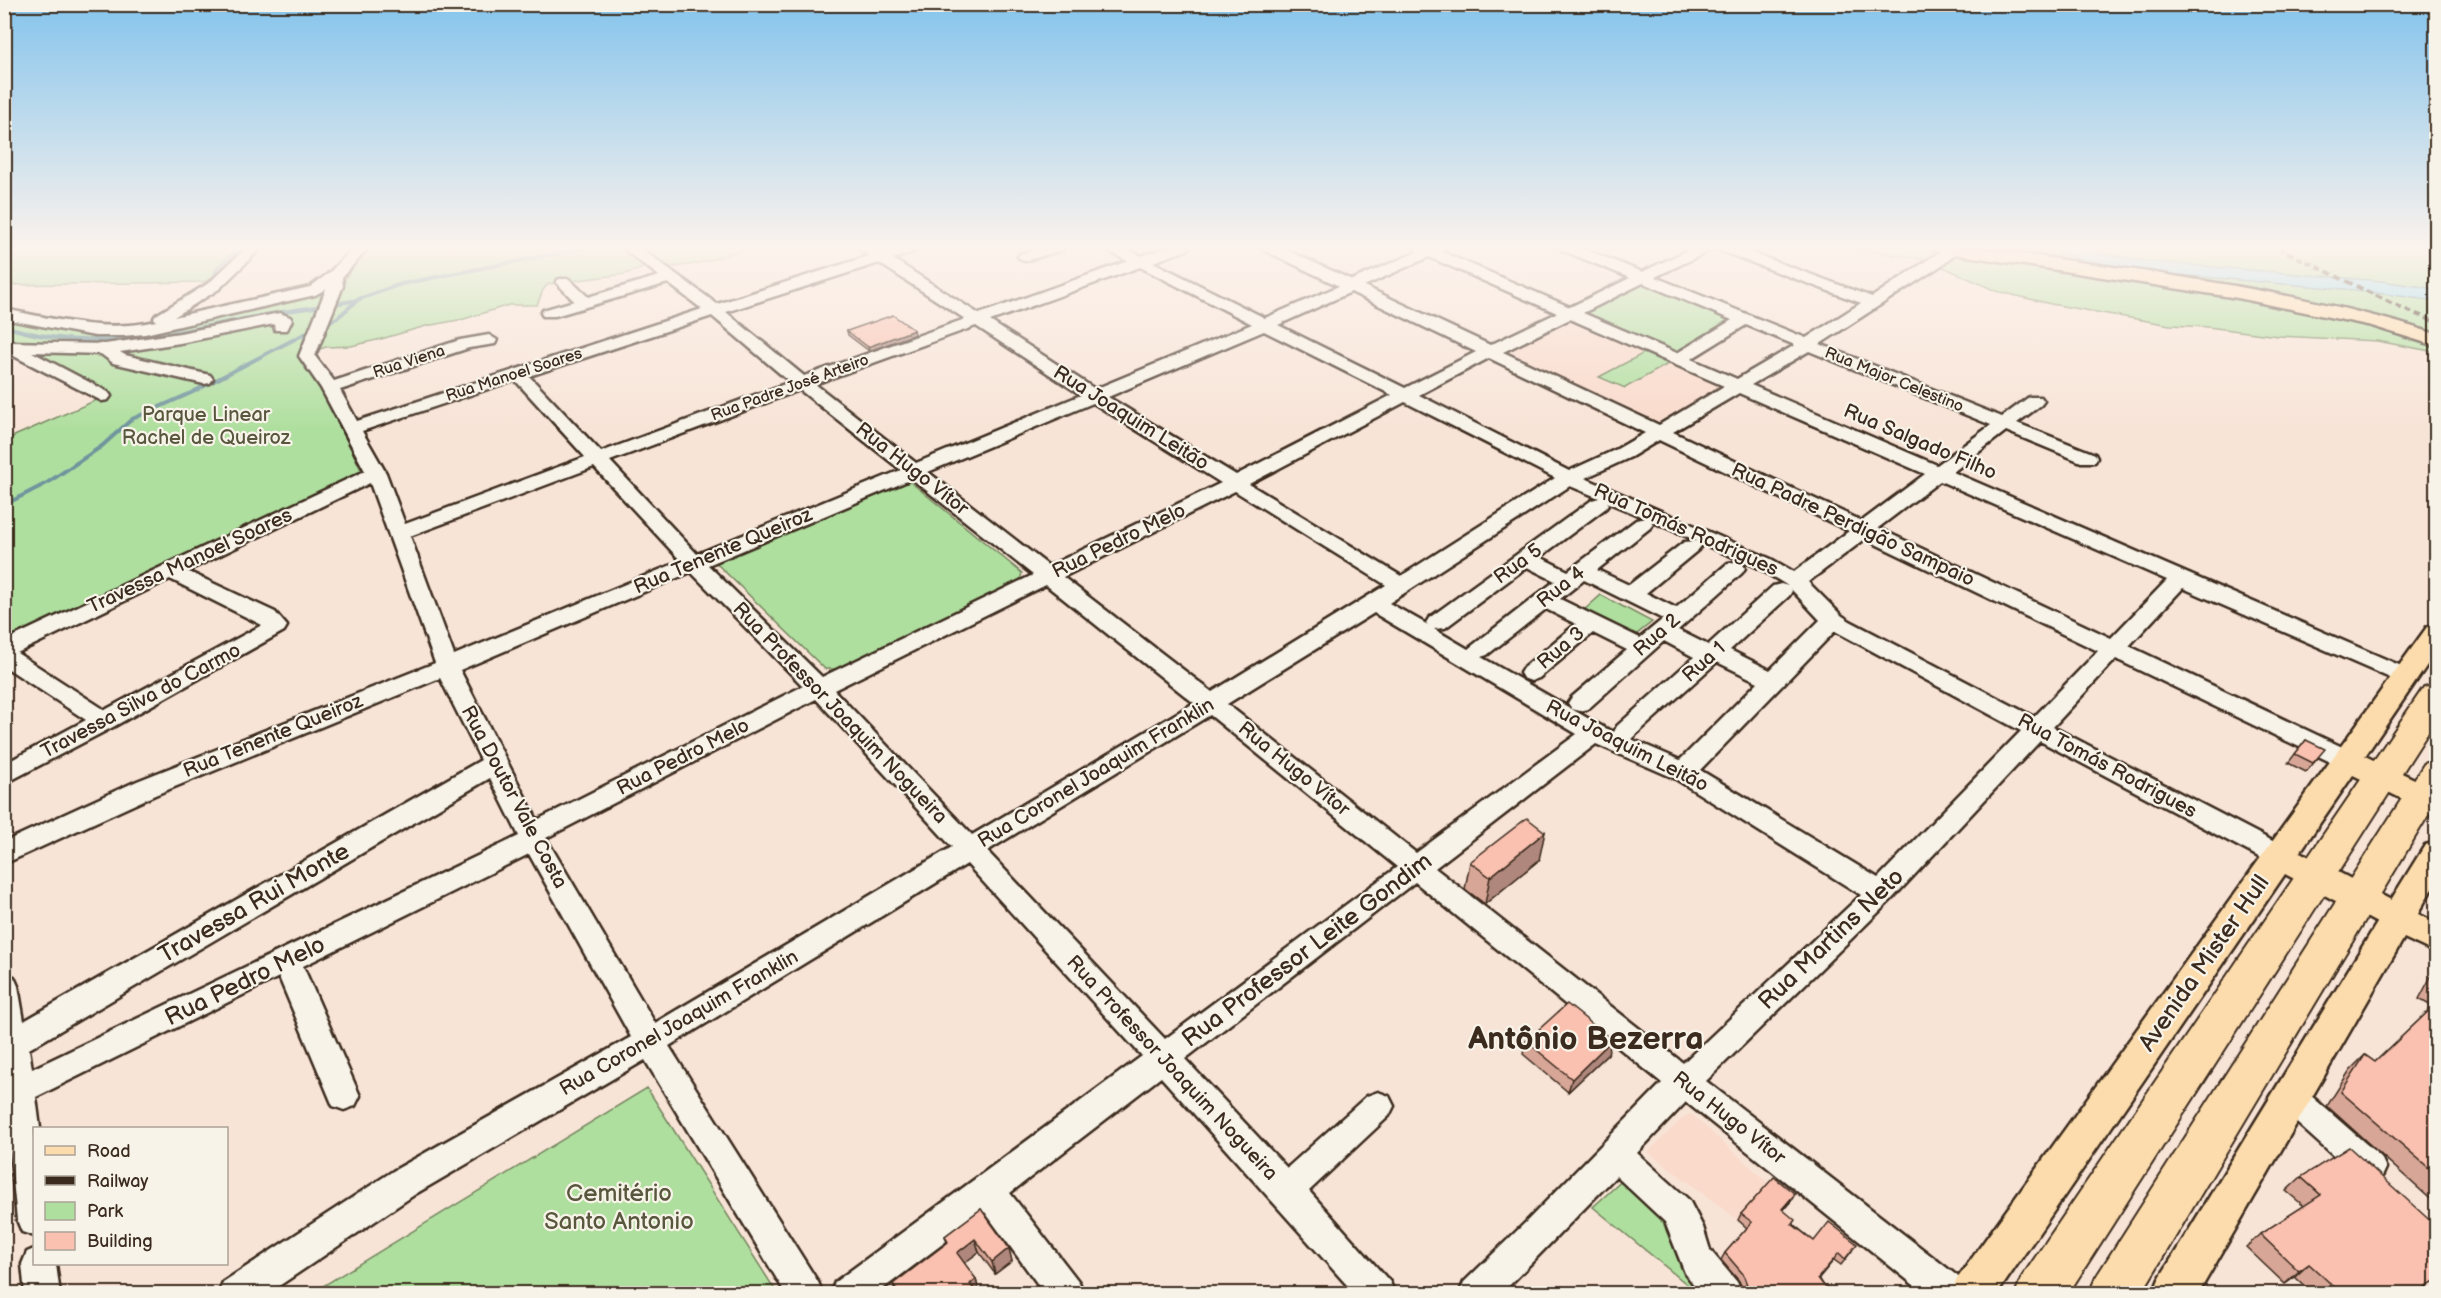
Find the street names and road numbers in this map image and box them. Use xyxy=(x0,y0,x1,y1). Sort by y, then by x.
street label: Rua Viena xyxy=(371,341,447,383)
street label: Rua Major Celestino xyxy=(1822,343,1966,417)
street label: Rua Manoel Soares xyxy=(443,344,585,406)
street label: Rua Padre José Arteiro xyxy=(708,351,872,425)
street label: Rua Joaquim Leitão xyxy=(1049,360,1213,476)
street label: Rua Salgado Filho xyxy=(1840,399,2000,485)
street label: Rua Hugo Vítor xyxy=(851,417,974,521)
street label: Rua Padre Perdigão Sampaio xyxy=(1728,458,1978,592)
street label: Rua Tomás Rodrigues xyxy=(1590,479,1782,582)
street label: Rua Pedro Melo xyxy=(1048,498,1190,584)
street label: Rua Tenente Queiroz xyxy=(630,502,816,599)
street label: Travessa Manoel Soares xyxy=(84,503,296,619)
street label: Rua 5 xyxy=(1489,539,1547,589)
street label: Rua 4 xyxy=(1532,561,1590,613)
street label: Rua Professor Joaquim Nogueira xyxy=(728,597,952,829)
street label: Rua 2 xyxy=(1629,608,1685,662)
street label: Rua 3 xyxy=(1532,621,1590,675)
street label: Rua 1 xyxy=(1677,636,1731,688)
street label: Travessa Silva do Carmo xyxy=(37,638,245,764)
street label: Rua Tenente Queiroz xyxy=(180,689,367,783)
street label: Rua Coronel Joaquim Franklin xyxy=(973,693,1219,853)
street label: Rua Joaquim Leitão xyxy=(1542,695,1712,797)
street label: Rua Doutor Vale Costa xyxy=(456,701,572,893)
street label: Rua Tomás Rodrigues xyxy=(2013,709,2201,823)
street label: Rua Pedro Melo xyxy=(613,713,753,801)
street label: Rua Hugo Vítor xyxy=(1233,717,1355,822)
street label: Travessa Rui Monte xyxy=(153,837,355,969)
street label: Rua Professor Leite Gondim xyxy=(1176,847,1438,1053)
street label: Rua Martins Neto xyxy=(1752,862,1910,1016)
street label: Avenida Mister Hull xyxy=(2132,869,2276,1057)
street label: Rua Pedro Melo xyxy=(160,930,330,1032)
street label: Rua Coronel Joaquim Franklin xyxy=(555,945,803,1101)
street label: Rua Professor Joaquim Nogueira xyxy=(1061,951,1283,1185)
street label: Rua Hugo Vítor xyxy=(1668,1066,1791,1170)

